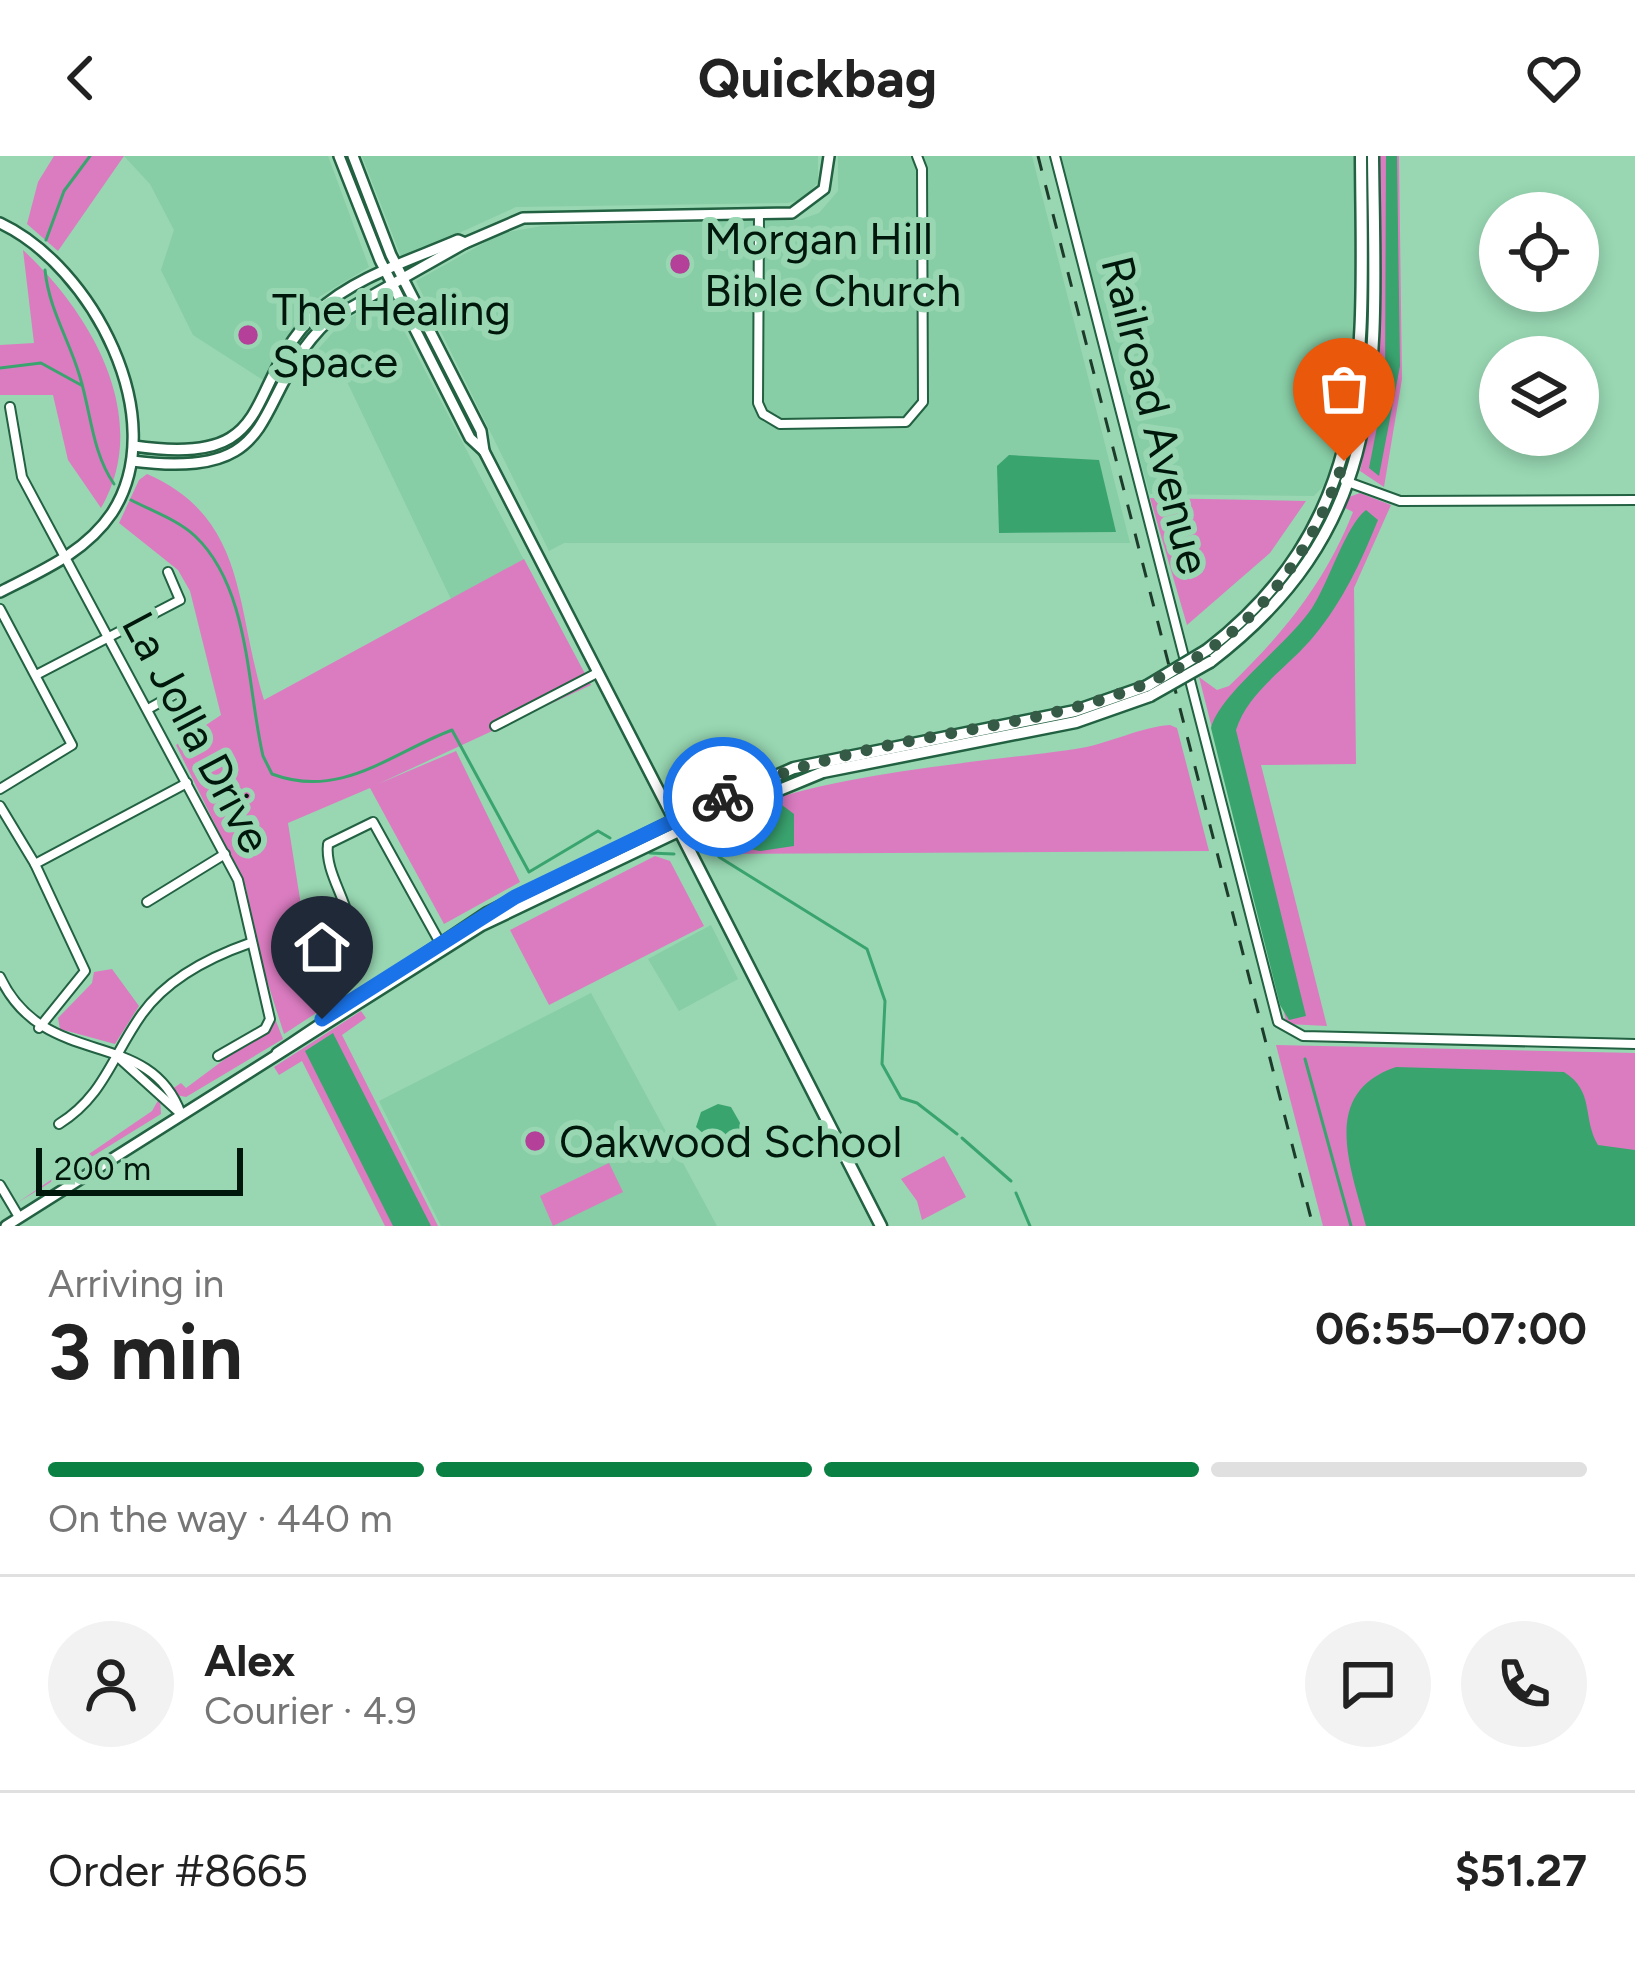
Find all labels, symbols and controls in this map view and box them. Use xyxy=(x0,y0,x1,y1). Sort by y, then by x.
icon: back xyxy=(48,45,114,111)
icon: heart xyxy=(1521,45,1587,111)
text: Quickbag xyxy=(698,46,937,111)
map controls xyxy=(1479,192,1599,456)
button: locate xyxy=(1479,192,1599,312)
place label: Morgan Hill Bible Church xyxy=(704,211,961,317)
marker: Morgan Hill Bible Church xyxy=(667,251,693,277)
street label: Railroad Avenue xyxy=(1090,251,1222,579)
place label: The Healing Space xyxy=(272,282,511,388)
marker: The Healing Space xyxy=(235,322,261,348)
button: layers xyxy=(1479,336,1599,456)
pin xyxy=(1293,338,1395,461)
icon: bag xyxy=(1311,356,1377,422)
street label: La Jolla Drive xyxy=(111,602,283,862)
courier xyxy=(663,737,783,857)
icon: bike xyxy=(690,764,756,830)
pin xyxy=(271,896,373,1019)
icon: home xyxy=(289,914,355,980)
place label: Oakwood School xyxy=(559,1114,902,1168)
marker: Oakwood School xyxy=(522,1128,548,1154)
scale bar xyxy=(36,1142,243,1195)
text: 200 m xyxy=(54,1149,151,1188)
text: Arriving in xyxy=(48,1260,224,1307)
text: 06:55–07:00 xyxy=(1315,1301,1587,1355)
text: 3 min xyxy=(48,1305,243,1399)
text: On the way · 440 m xyxy=(48,1495,393,1542)
button: person xyxy=(48,1621,174,1747)
button: chat xyxy=(1305,1621,1431,1747)
button: phone xyxy=(1461,1621,1587,1747)
text: Alex xyxy=(204,1633,295,1687)
text: Courier · 4.9 xyxy=(204,1687,417,1734)
text: Order #8665 xyxy=(48,1843,308,1897)
text: $51.27 xyxy=(1455,1843,1587,1897)

